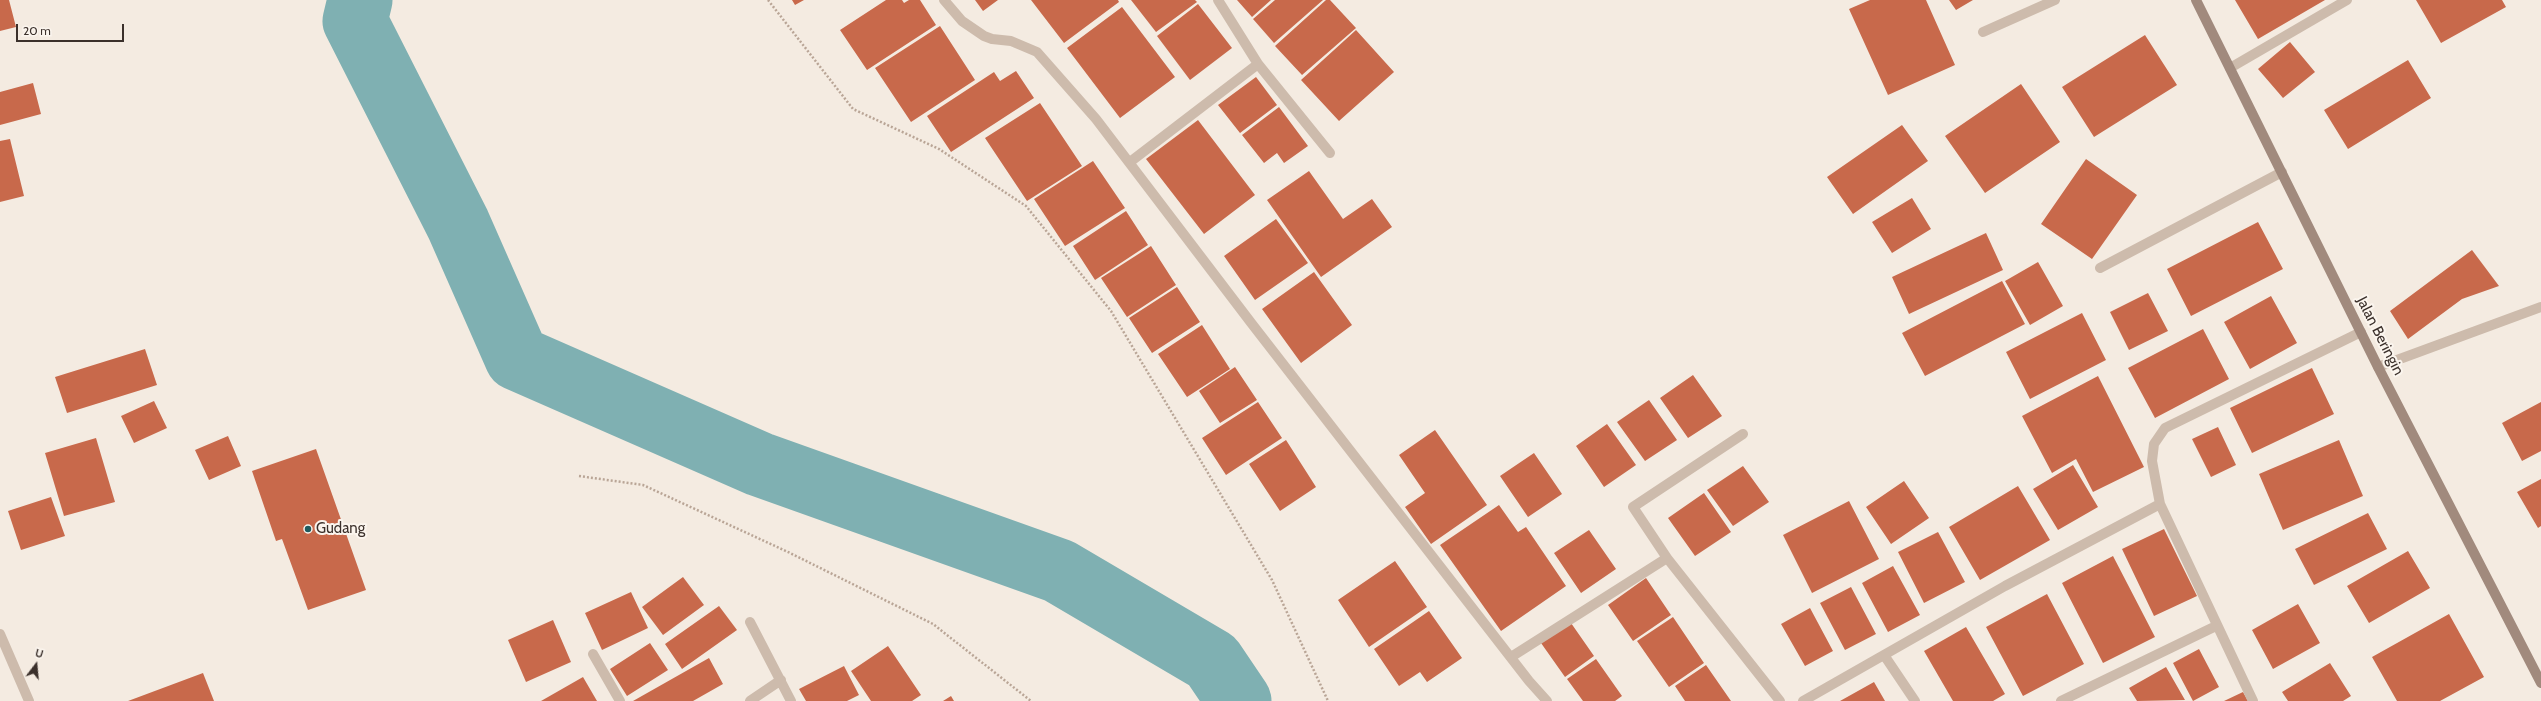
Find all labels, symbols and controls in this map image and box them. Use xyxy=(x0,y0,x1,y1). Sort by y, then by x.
scale bar xyxy=(18,16,126,42)
text: 20 m xyxy=(23,23,51,38)
street label: Jalan Beringin xyxy=(2353,294,2407,378)
place label: Gudang xyxy=(316,520,365,538)
marker: Gudang xyxy=(303,524,313,534)
north arrow xyxy=(16,645,56,685)
text: U xyxy=(34,646,45,661)

